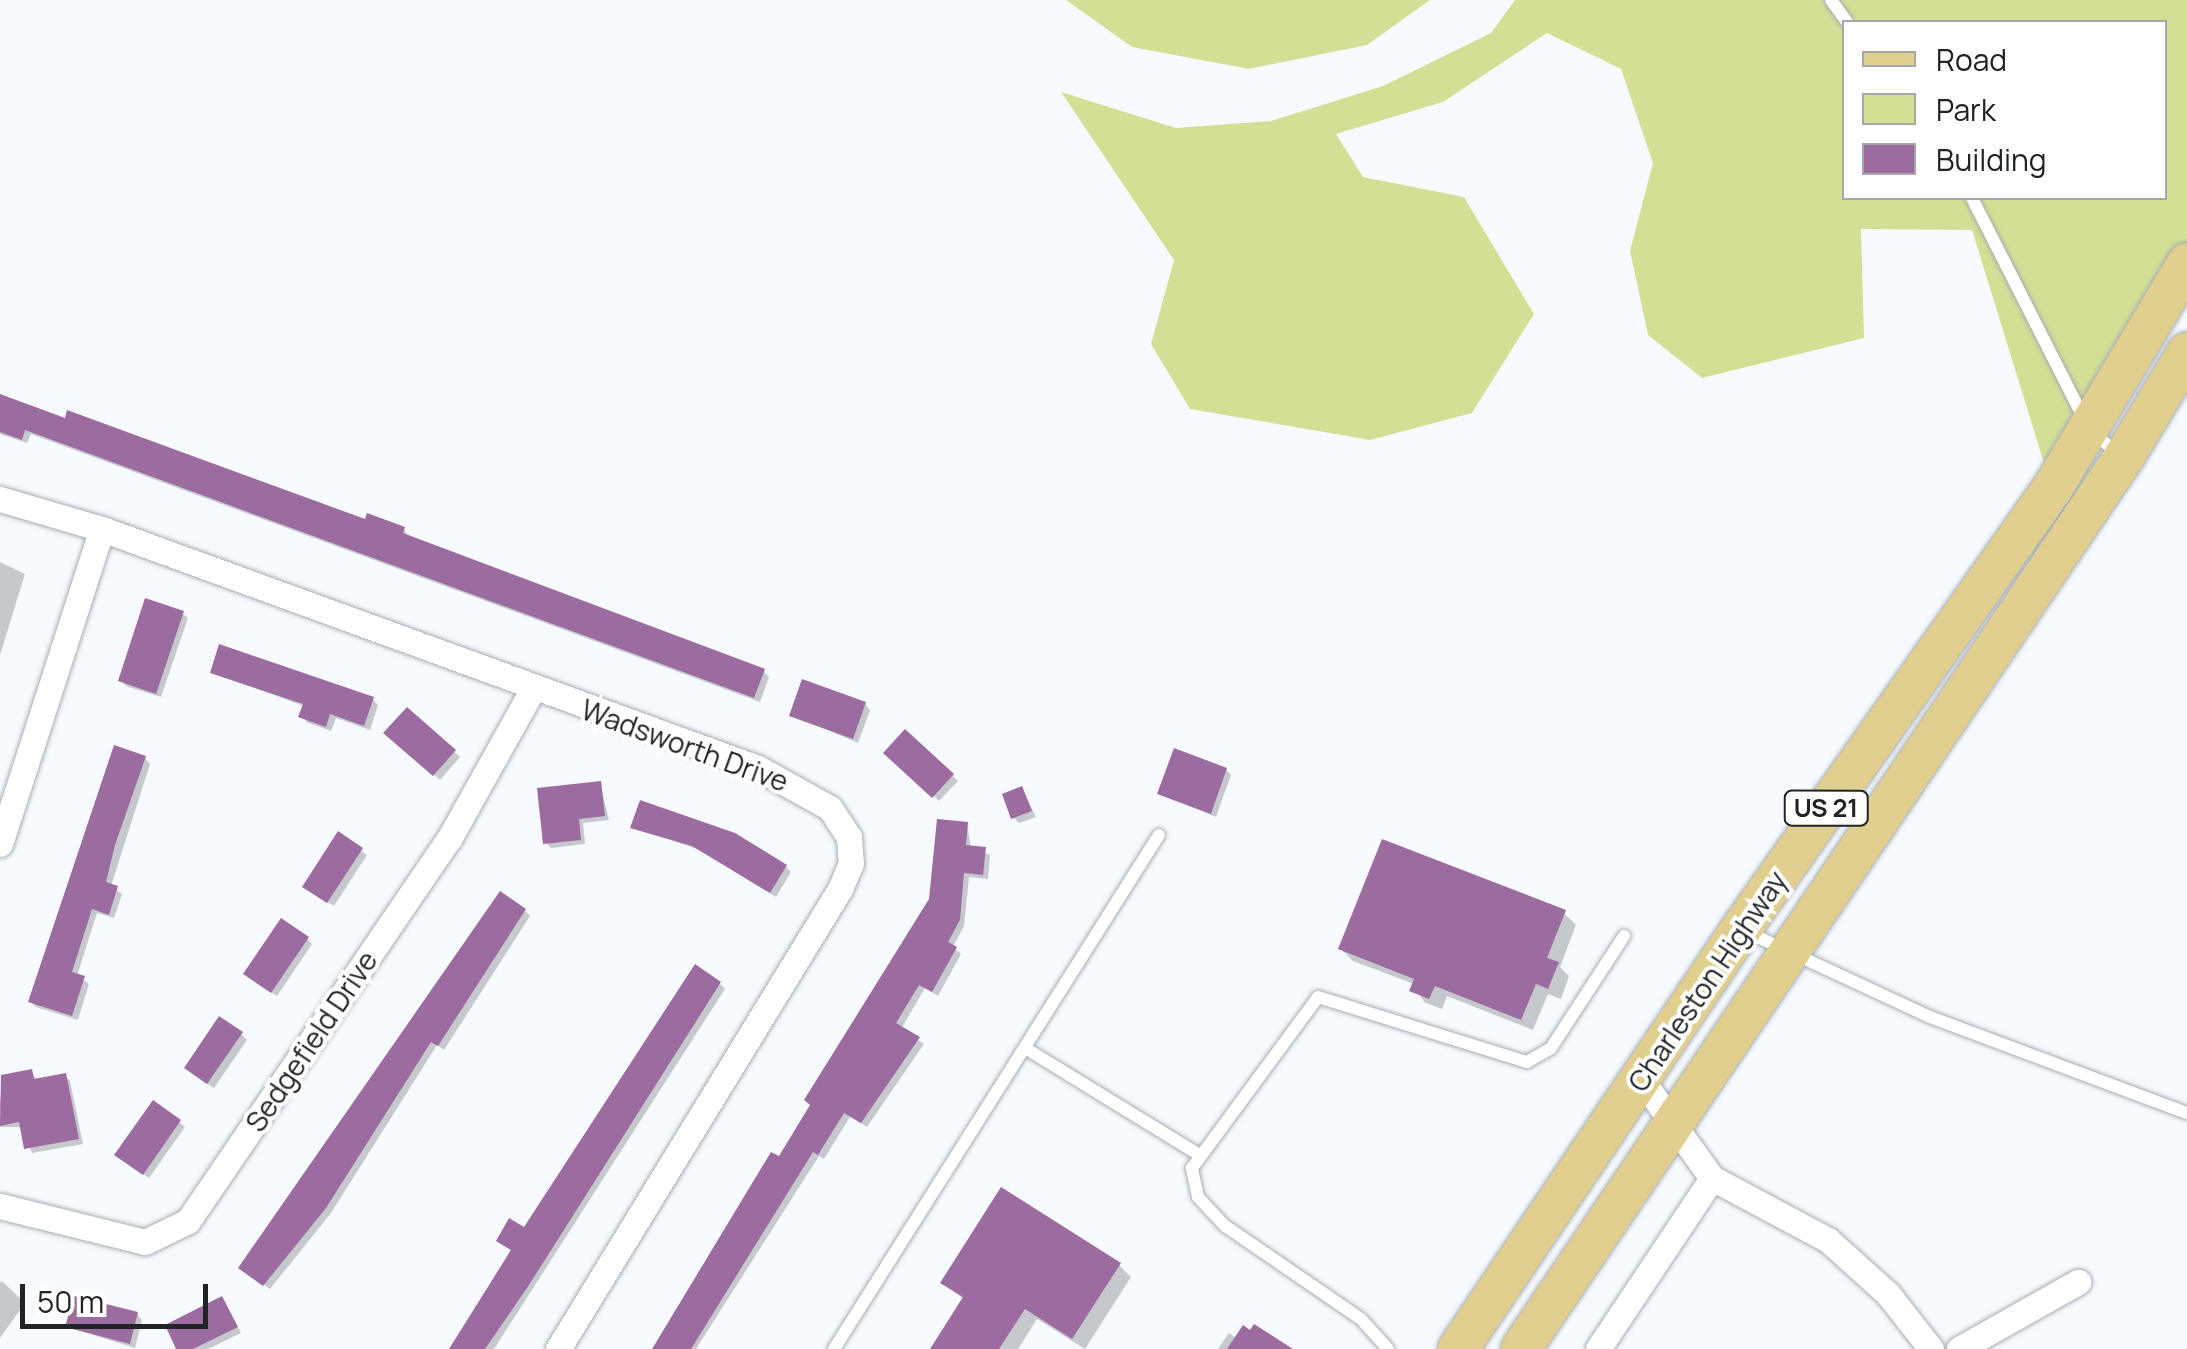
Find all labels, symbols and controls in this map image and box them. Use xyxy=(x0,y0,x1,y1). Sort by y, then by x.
legend xyxy=(1842,20,2167,200)
text: Road xyxy=(1936,39,2007,80)
text: Park xyxy=(1936,89,1996,130)
text: Building xyxy=(1936,139,2047,180)
street label: Wadsworth Drive xyxy=(577,692,793,798)
road number: US 21 xyxy=(1784,788,1868,828)
street label: Charleston Highway xyxy=(1621,864,1793,1098)
street label: Sedgefield Drive xyxy=(238,944,384,1138)
scale bar xyxy=(25,1264,212,1326)
text: 50 m xyxy=(37,1281,104,1322)

